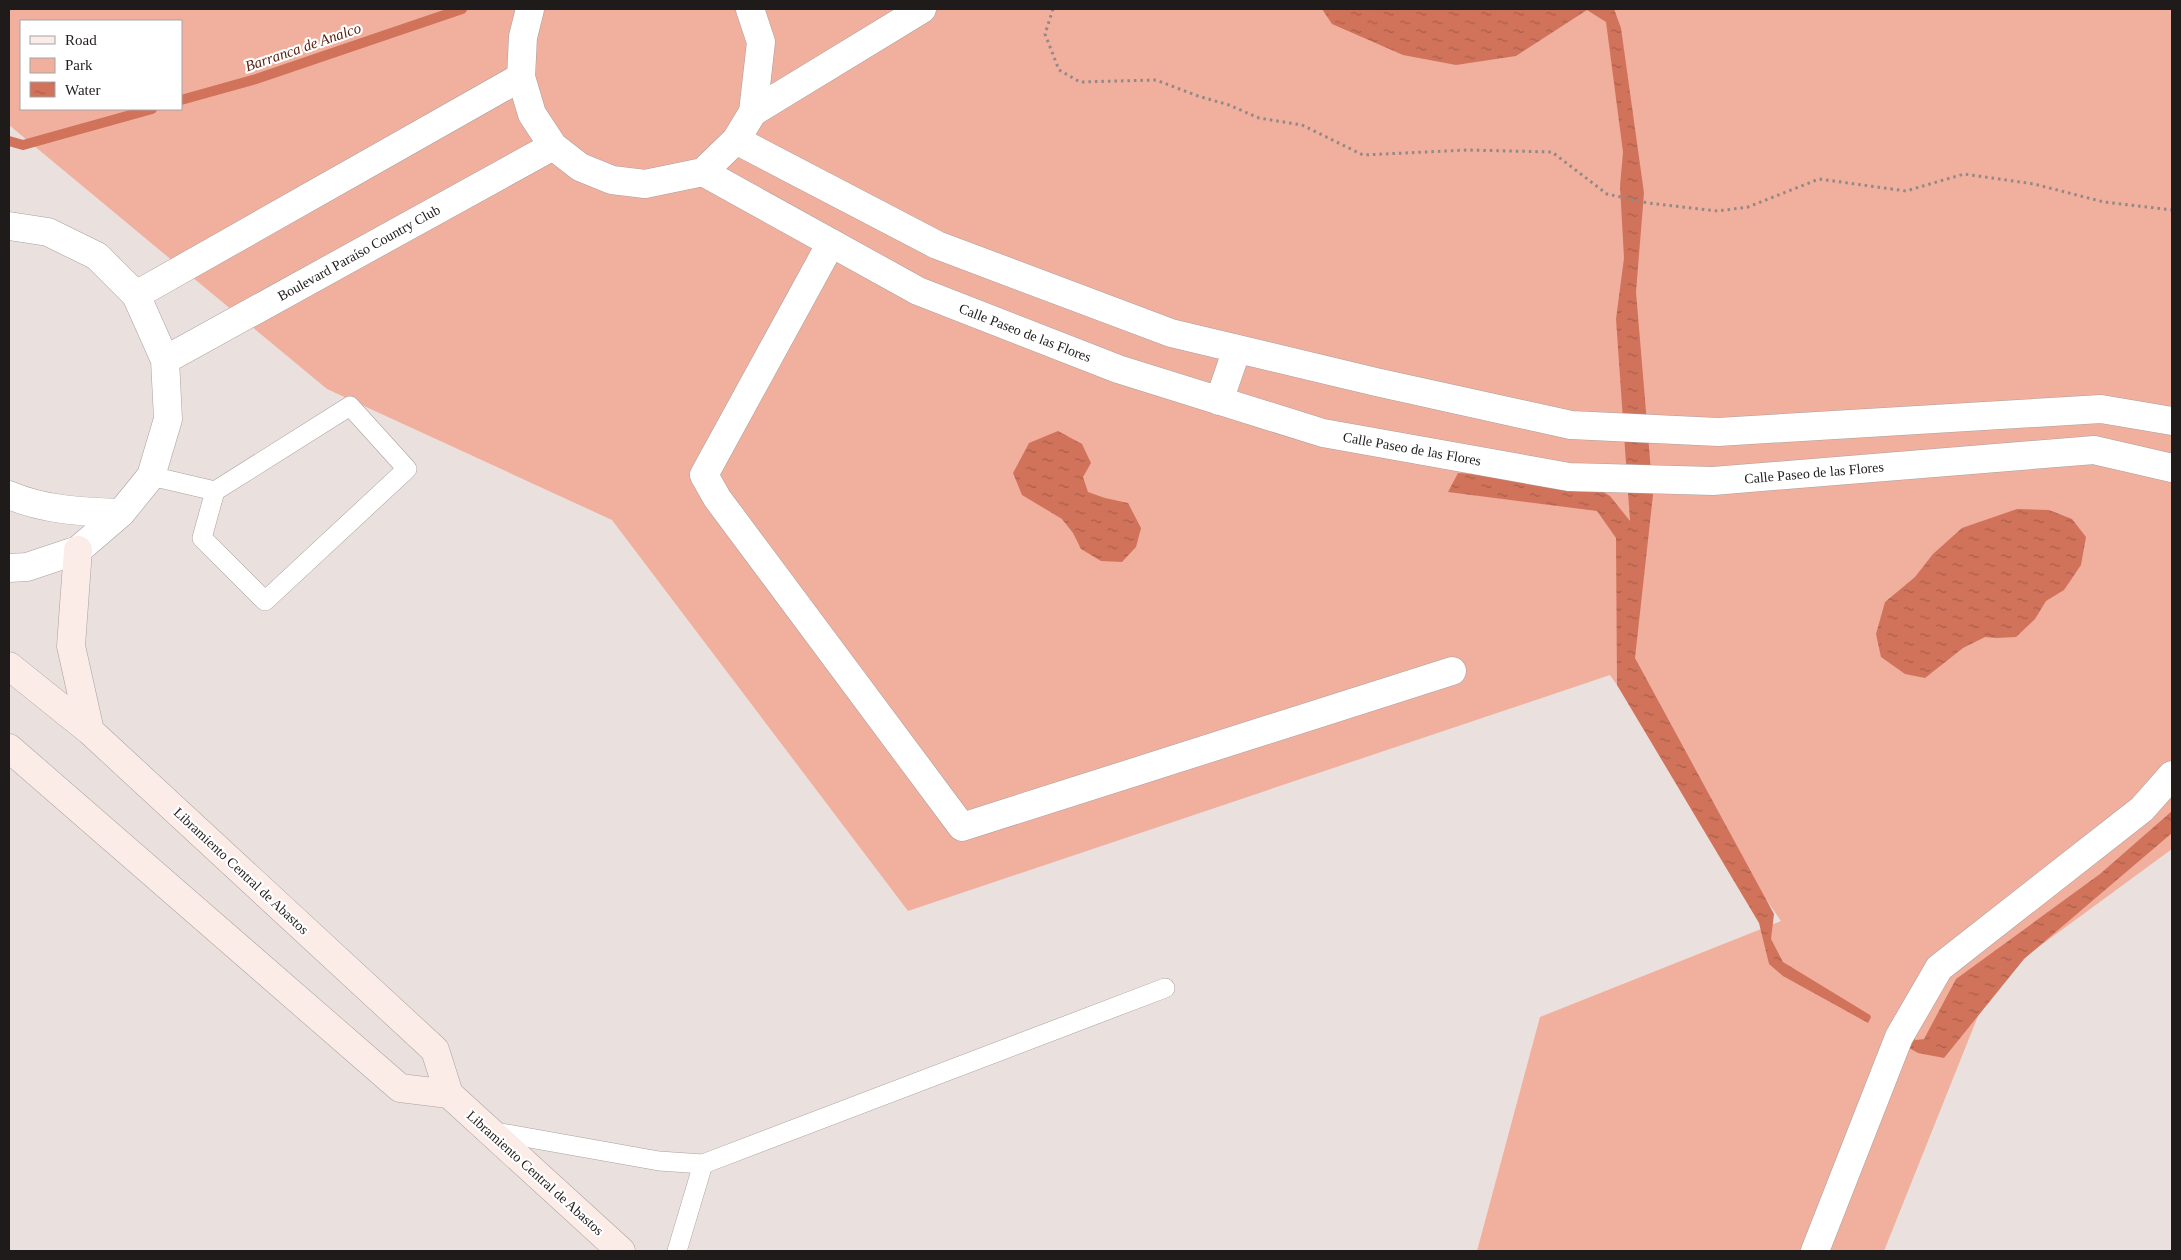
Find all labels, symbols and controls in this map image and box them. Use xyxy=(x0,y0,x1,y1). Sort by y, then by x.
legend xyxy=(20,20,182,110)
water label: Barranca de Analco xyxy=(243,20,363,74)
text: Road xyxy=(65,32,97,48)
text: Park xyxy=(65,57,93,73)
text: Water xyxy=(65,82,100,98)
street label: Boulevard Paraíso Country Club xyxy=(275,202,443,304)
street label: Calle Paseo de las Flores xyxy=(957,301,1093,365)
street label: Calle Paseo de las Flores xyxy=(1342,429,1482,469)
street label: Calle Paseo de las Flores xyxy=(1744,459,1884,487)
street label: Libramiento Central de Abastos xyxy=(171,805,311,937)
street label: Libramiento Central de Abastos xyxy=(464,1108,606,1238)

